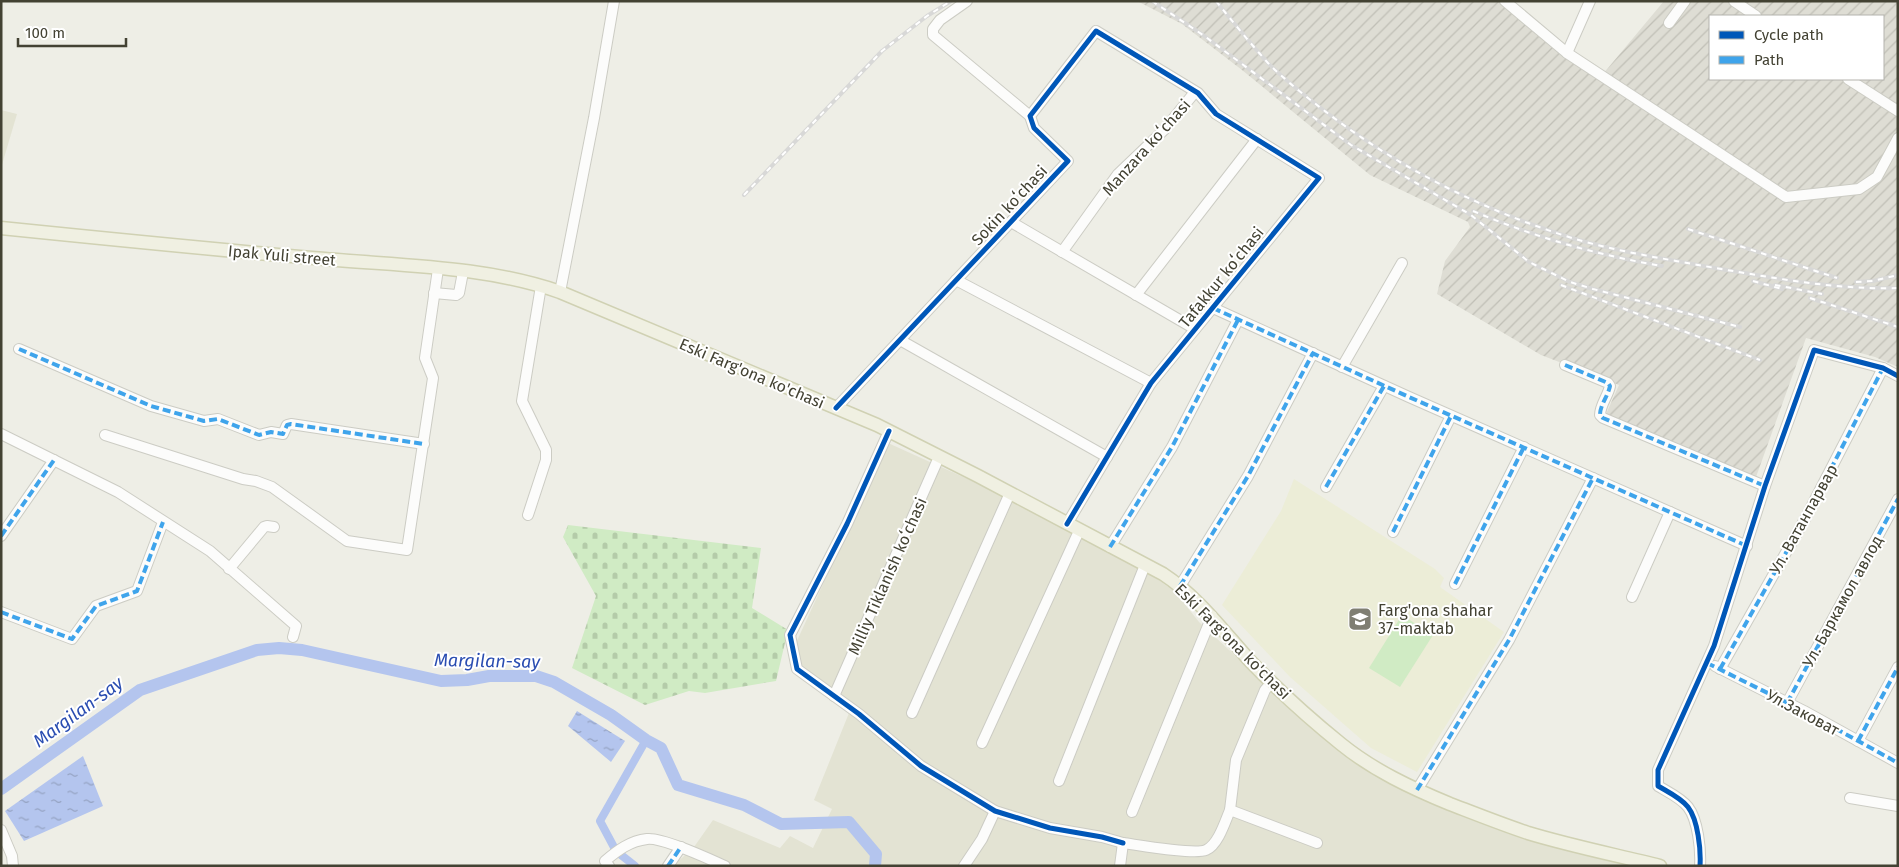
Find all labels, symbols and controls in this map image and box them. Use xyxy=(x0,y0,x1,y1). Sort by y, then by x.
scale bar xyxy=(18,15,125,47)
legend xyxy=(1709,15,1884,80)
text: 100 m xyxy=(25,24,65,42)
text: Cycle path xyxy=(1754,26,1824,44)
text: Path xyxy=(1754,51,1784,69)
street label: Manzara koʻchasi xyxy=(1098,95,1195,199)
street label: Sokin koʻchasi xyxy=(967,161,1051,249)
street label: Tafakkur koʻchasi xyxy=(1175,223,1268,332)
street label: Ipak Yuli street xyxy=(227,241,337,270)
street label: Eski Farg'ona ko'chasi xyxy=(676,334,827,413)
street label: Ул. Ватанпарвар xyxy=(1765,461,1842,578)
street label: Milliy Tiklanish koʻchasi xyxy=(844,494,931,658)
street label: Ул. Баркамол авлод xyxy=(1798,532,1887,670)
street label: Eski Farg'ona ko'chasi xyxy=(1171,580,1294,703)
place label: Farg'ona shahar 37-maktab xyxy=(1378,601,1493,638)
school or university icon: Farg'ona shahar 37-maktab xyxy=(1347,606,1373,632)
water label: Margilan-say xyxy=(434,649,541,673)
water label: Margilan-say xyxy=(29,671,128,752)
street label: Ул.Заковат xyxy=(1763,685,1843,740)

